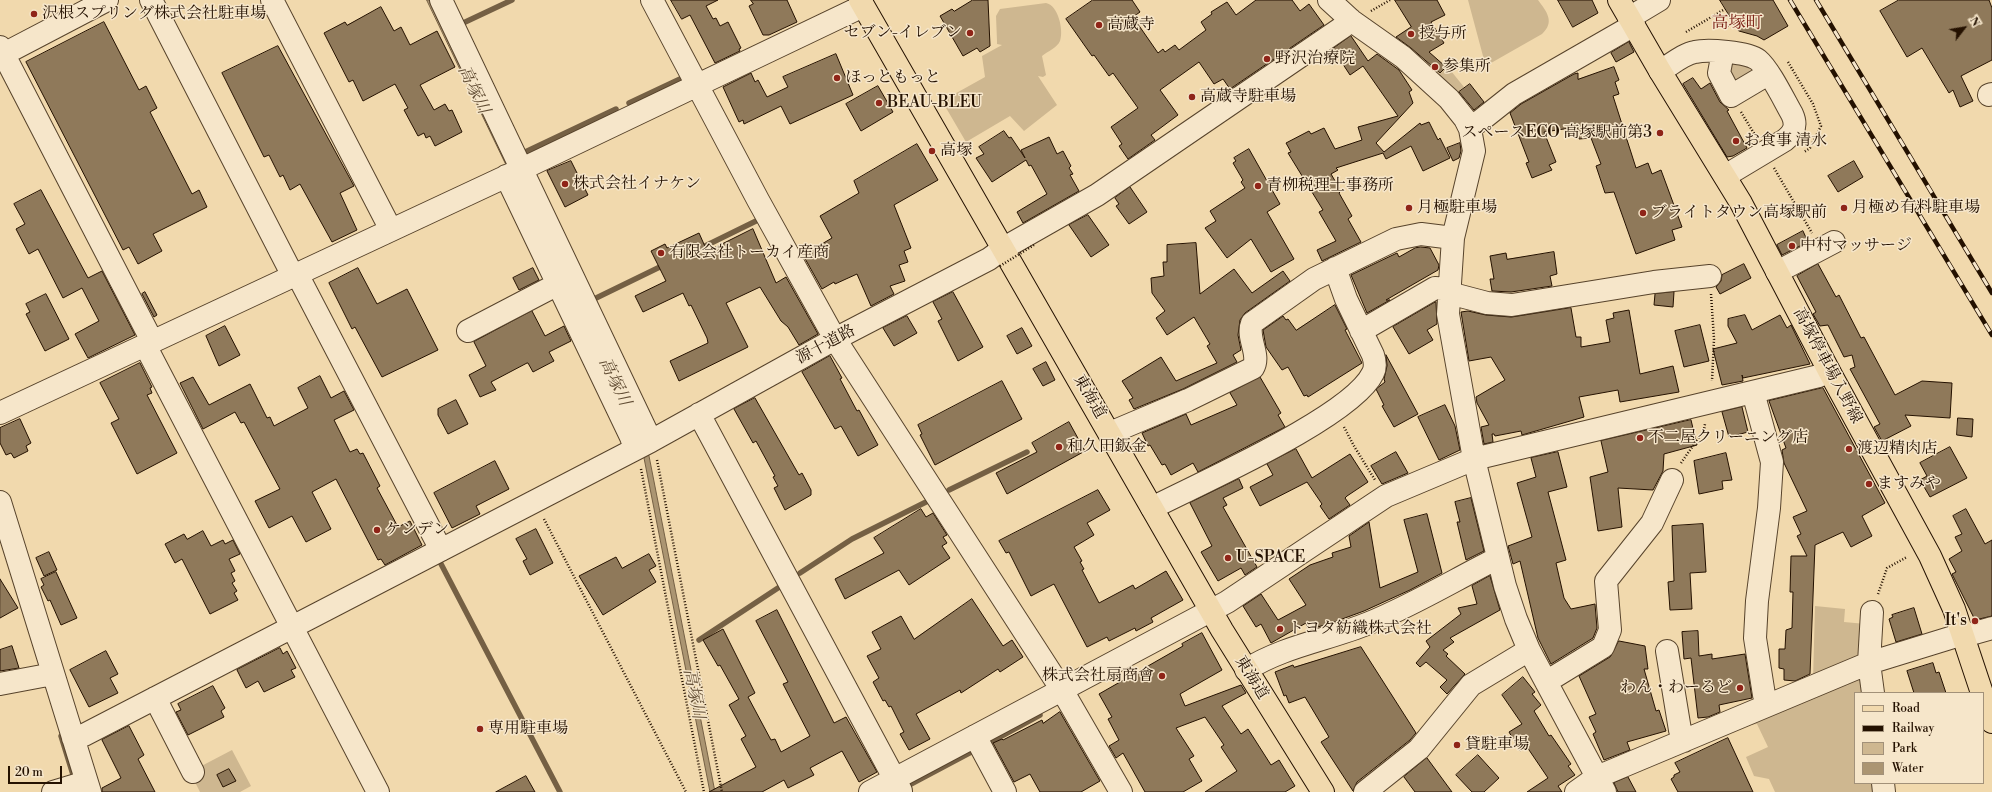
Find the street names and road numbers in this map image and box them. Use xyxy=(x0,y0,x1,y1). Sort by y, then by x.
street label: 高塚停車場入野線 xyxy=(1788,305,1866,427)
street label: 源十道路 xyxy=(793,322,859,368)
street label: 東海道 xyxy=(1069,371,1109,423)
street label: 東海道 xyxy=(1230,653,1272,703)

